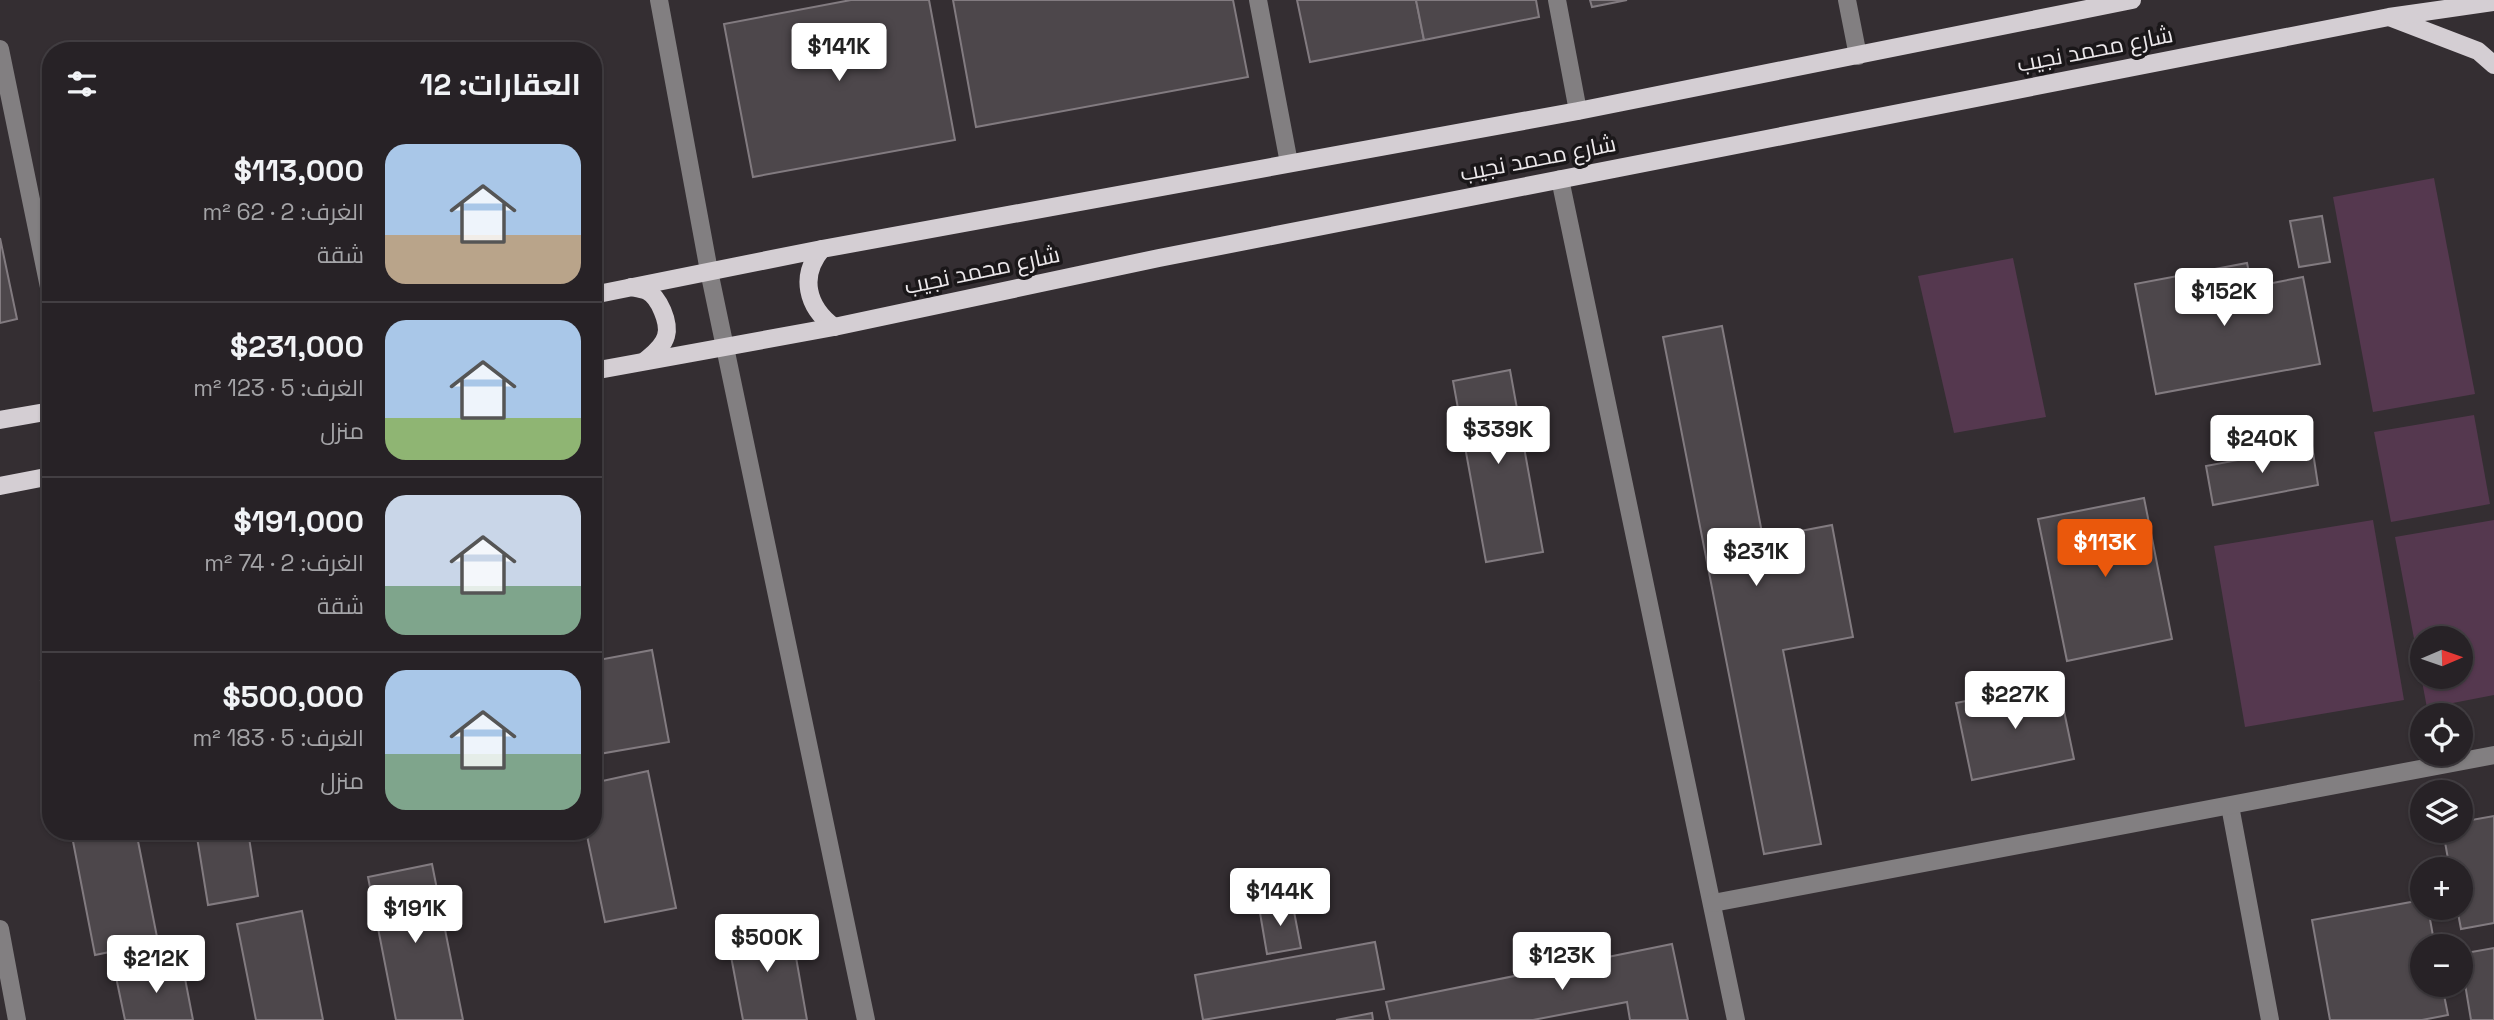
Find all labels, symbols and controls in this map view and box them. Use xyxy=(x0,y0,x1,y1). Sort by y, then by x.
street label: شارع محمد نجيب xyxy=(2014,19,2176,80)
pin: $141K xyxy=(790,24,888,83)
text: $141K xyxy=(808,31,870,61)
icon: filters xyxy=(63,65,101,103)
text: العقارات: 12 xyxy=(420,65,581,104)
street label: شارع محمد نجيب xyxy=(1457,128,1619,189)
text: $113,000 xyxy=(234,151,364,190)
icon: home xyxy=(441,172,525,256)
text: الغرف: 2 · 62 m² xyxy=(202,197,364,227)
street label: شارع محمد نجيب xyxy=(901,239,1063,302)
text: شقة xyxy=(317,240,364,270)
pin: $152K xyxy=(2175,268,2273,328)
text: $152K xyxy=(2191,276,2257,306)
text: $231,000 xyxy=(230,327,364,366)
icon: home xyxy=(441,348,525,432)
text: الغرف: 5 · 123 m² xyxy=(193,373,364,403)
pin: $339K xyxy=(1449,406,1547,466)
text: $339K xyxy=(1463,414,1533,444)
text: منزل xyxy=(320,416,364,446)
pin: $240K xyxy=(2213,416,2311,475)
text: $240K xyxy=(2226,423,2298,453)
text: $191,000 xyxy=(233,502,364,541)
pin: $113K xyxy=(2056,520,2154,579)
icon: home xyxy=(441,523,525,607)
text: $113K xyxy=(2073,527,2137,557)
pin: $231K xyxy=(1707,528,1805,588)
text: $231K xyxy=(1723,536,1789,566)
text: الغرف: 2 · 74 m² xyxy=(204,548,364,578)
text: شقة xyxy=(317,591,364,621)
north arrow xyxy=(2410,626,2473,690)
map controls xyxy=(2410,626,2473,997)
pin: $227K xyxy=(1966,672,2064,731)
text: $500,000 xyxy=(223,677,364,716)
text: $227K xyxy=(1981,679,2049,709)
icon: home xyxy=(441,698,525,782)
button: locate xyxy=(2410,703,2473,766)
text: الغرف: 5 · 183 m² xyxy=(193,723,364,753)
text: منزل xyxy=(320,766,364,796)
button: layers xyxy=(2410,780,2473,843)
button: + xyxy=(2410,857,2473,920)
pin: $144K xyxy=(1231,869,1329,928)
text: $144K xyxy=(1246,876,1314,906)
pin: $191K xyxy=(366,886,464,945)
text: $191K xyxy=(383,893,447,923)
pin: $500K xyxy=(718,914,816,974)
text: $500K xyxy=(731,922,803,952)
pin: $123K xyxy=(1513,932,1611,992)
button: − xyxy=(2410,934,2473,997)
pin: $212K xyxy=(107,936,205,995)
text: $123K xyxy=(1529,940,1595,970)
text: $212K xyxy=(123,943,189,973)

